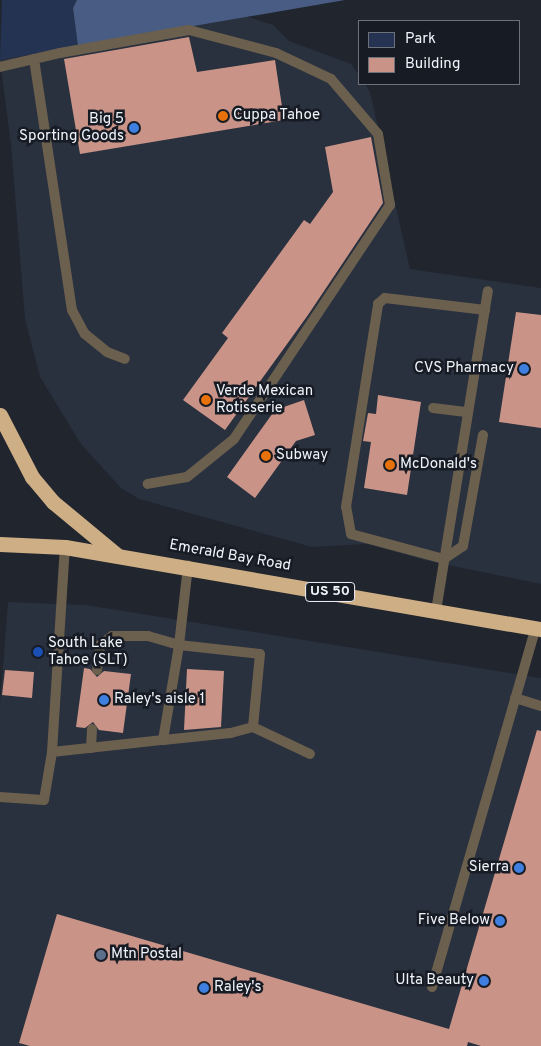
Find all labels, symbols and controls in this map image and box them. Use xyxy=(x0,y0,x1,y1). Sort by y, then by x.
legend xyxy=(358,20,521,85)
text: Park xyxy=(405,30,436,49)
text: Building xyxy=(405,55,460,74)
place label: Cuppa Tahoe xyxy=(233,107,321,125)
place label: Big 5 Sporting Goods xyxy=(19,110,124,145)
marker: Cuppa Tahoe xyxy=(217,110,229,122)
marker: Big 5 Sporting Goods xyxy=(128,122,140,134)
place label: CVS Pharmacy xyxy=(414,360,514,378)
marker: CVS Pharmacy xyxy=(518,363,530,375)
place label: Verde Mexican Rotisserie xyxy=(216,382,313,417)
marker: Verde Mexican Rotisserie xyxy=(200,394,212,406)
place label: Subway xyxy=(276,447,328,465)
marker: Subway xyxy=(260,450,272,462)
place label: McDonald's xyxy=(400,456,477,474)
marker: McDonald's xyxy=(384,459,396,471)
street label: Emerald Bay Road xyxy=(168,536,292,576)
road number: US 50 xyxy=(305,580,355,604)
place label: South Lake Tahoe (SLT) xyxy=(48,634,128,669)
marker: South Lake Tahoe (SLT) xyxy=(32,646,44,658)
place label: Raley's aisle 1 xyxy=(114,691,205,709)
marker: Raley's aisle 1 xyxy=(98,694,110,706)
place label: Sierra xyxy=(469,859,509,877)
marker: Sierra xyxy=(513,862,525,874)
place label: Five Below xyxy=(418,912,490,930)
marker: Five Below xyxy=(494,915,506,927)
place label: Mtn Postal xyxy=(111,946,182,964)
marker: Mtn Postal xyxy=(95,949,107,961)
place label: Ulta Beauty xyxy=(395,972,474,990)
marker: Ulta Beauty xyxy=(478,975,490,987)
place label: Raley's xyxy=(214,979,262,997)
marker: Raley's xyxy=(198,982,210,994)

